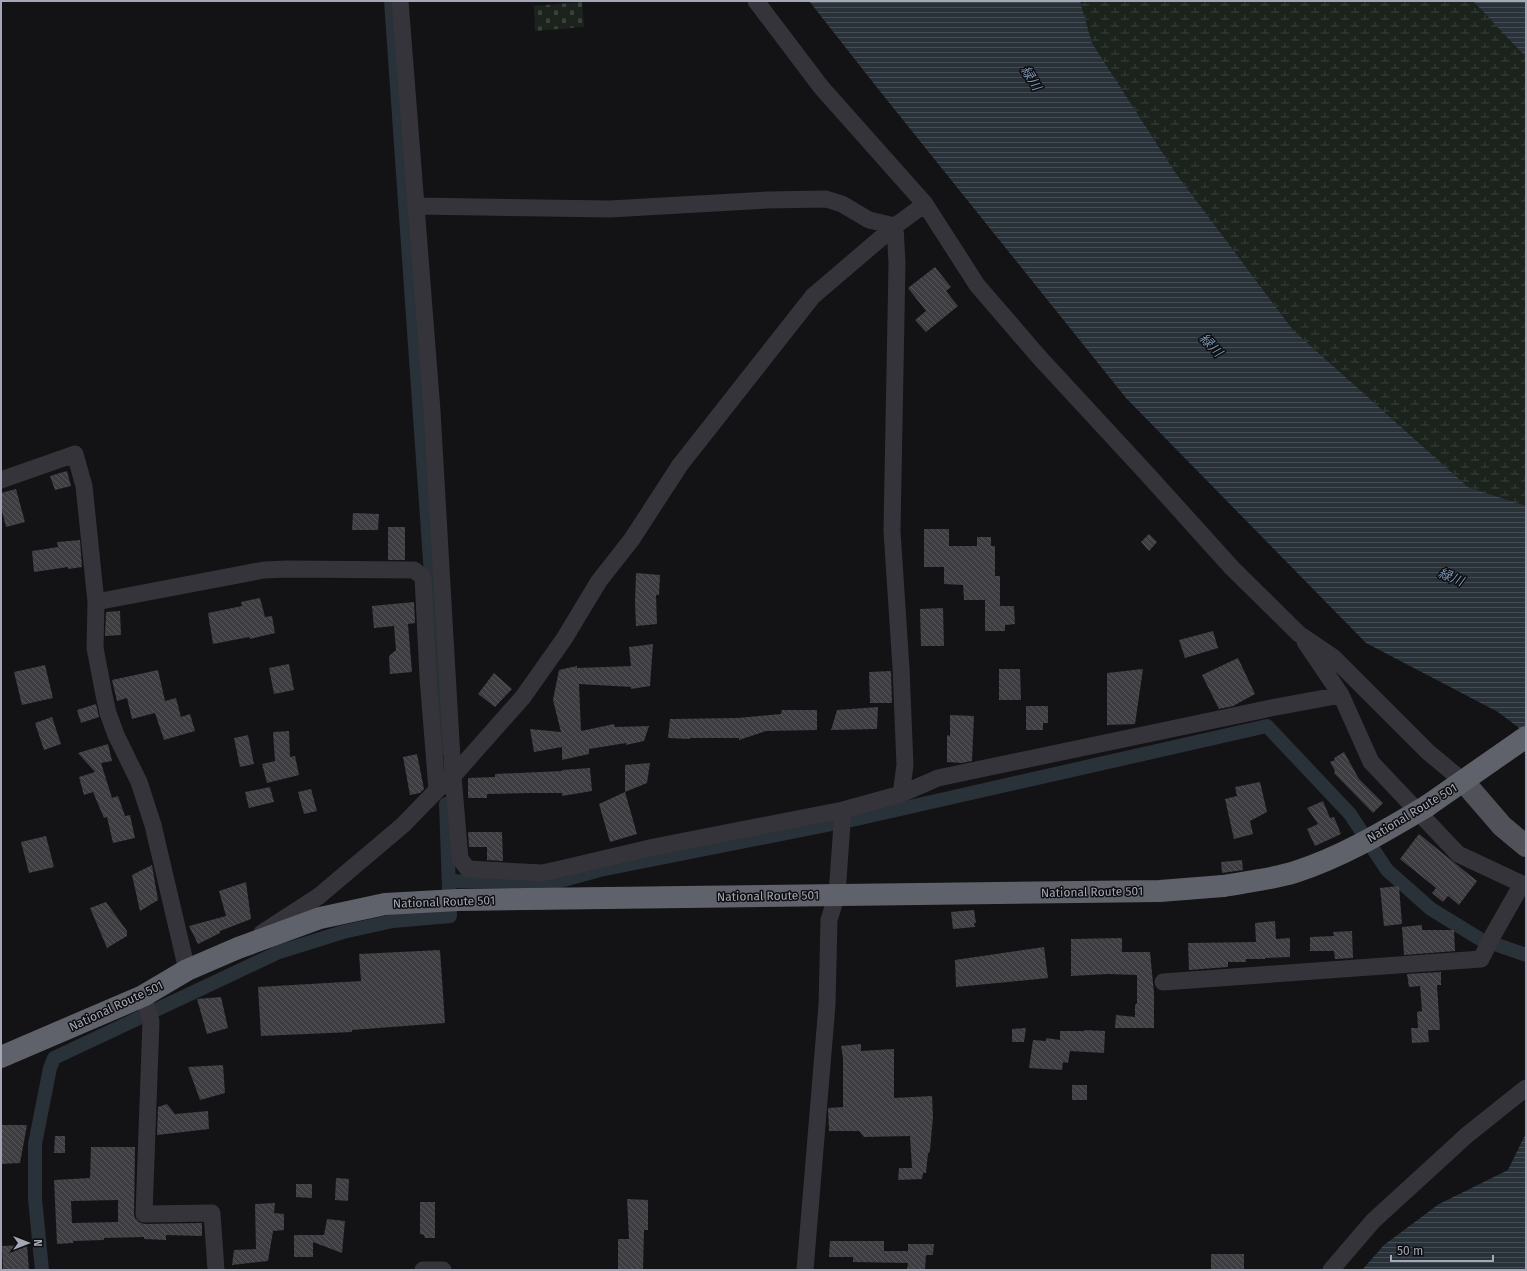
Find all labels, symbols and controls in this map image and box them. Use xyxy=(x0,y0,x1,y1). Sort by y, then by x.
water label: 緑川 xyxy=(1018,63,1045,95)
water label: 緑川 xyxy=(1197,330,1227,361)
water label: 緑川 xyxy=(1436,565,1468,590)
street label: National Route 501 xyxy=(1365,781,1459,845)
street label: National Route 501 xyxy=(1041,884,1143,900)
street label: National Route 501 xyxy=(717,888,819,904)
street label: National Route 501 xyxy=(393,893,495,911)
street label: National Route 501 xyxy=(67,978,165,1034)
north arrow xyxy=(8,1223,48,1263)
scale bar xyxy=(1391,1237,1493,1263)
text: N xyxy=(31,1239,44,1247)
text: 50 m xyxy=(1397,1244,1423,1258)

